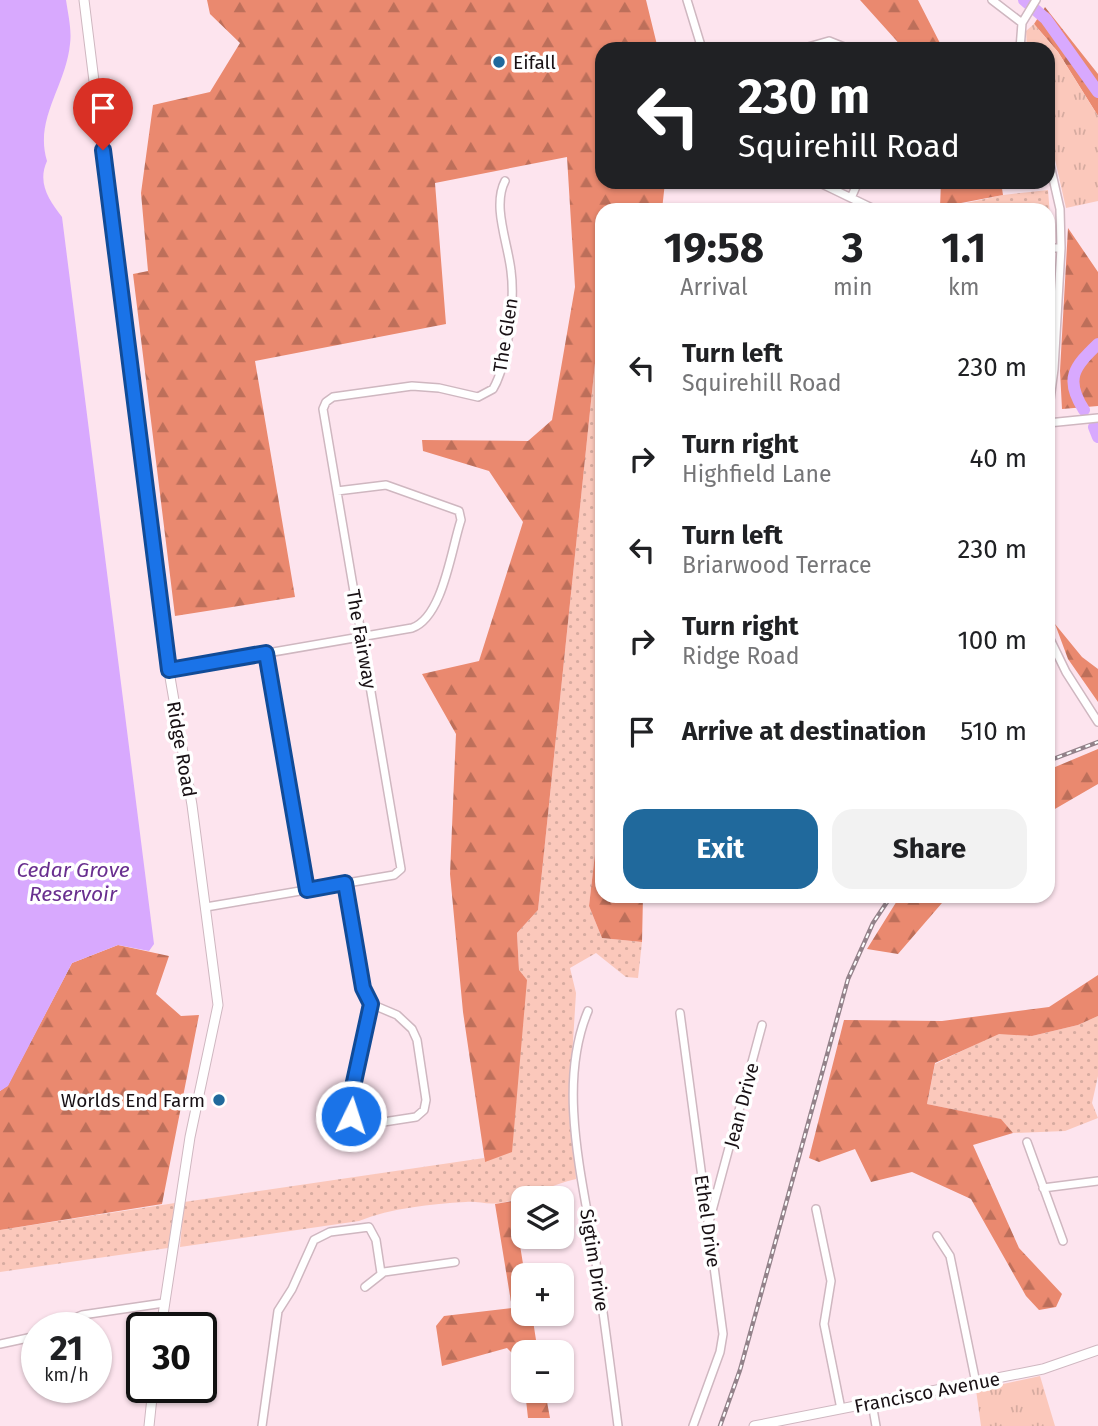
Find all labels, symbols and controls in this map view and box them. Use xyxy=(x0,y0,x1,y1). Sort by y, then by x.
place label: Eifall xyxy=(513,51,556,74)
marker: Eifall xyxy=(491,54,507,70)
text: 230 m xyxy=(738,67,870,126)
icon: left xyxy=(623,70,714,161)
pin xyxy=(73,78,133,150)
icon: arrive xyxy=(84,89,122,127)
text: Squirehill Road xyxy=(738,127,960,165)
text: 19:58 xyxy=(664,223,764,273)
text: 3 xyxy=(842,223,864,273)
text: 1.1 xyxy=(941,223,986,273)
text: Arrival xyxy=(680,273,748,301)
text: min xyxy=(833,273,873,301)
text: km xyxy=(948,273,980,301)
street label: The Glen xyxy=(488,296,523,374)
text: Turn left xyxy=(682,338,783,369)
icon: left xyxy=(623,349,661,387)
text: 230 m xyxy=(958,352,1027,383)
text: Squirehill Road xyxy=(682,369,841,397)
text: Turn right xyxy=(682,429,799,460)
icon: right xyxy=(623,440,661,478)
text: 40 m xyxy=(969,443,1027,474)
text: Highfield Lane xyxy=(682,460,832,488)
text: Turn left xyxy=(682,520,783,551)
icon: left xyxy=(623,531,661,569)
text: 230 m xyxy=(958,534,1027,565)
text: Briarwood Terrace xyxy=(682,551,872,579)
street label: The Fairway xyxy=(341,588,382,691)
text: Turn right xyxy=(682,611,799,642)
icon: right xyxy=(623,622,661,660)
text: 100 m xyxy=(958,625,1027,656)
text: Ridge Road xyxy=(682,642,799,670)
street label: Ridge Road xyxy=(162,699,201,799)
icon: arrive xyxy=(623,713,661,751)
text: Arrive at destination xyxy=(682,716,926,747)
text: 510 m xyxy=(960,716,1027,747)
button: Exit xyxy=(623,809,818,889)
button: Share xyxy=(832,809,1027,889)
water label: Cedar Grove Reservoir xyxy=(16,857,130,907)
street label: Jean Drive xyxy=(719,1060,764,1150)
position arrow xyxy=(314,1079,388,1153)
place label: Worlds End Farm xyxy=(61,1089,205,1112)
marker: Worlds End Farm xyxy=(211,1092,227,1108)
street label: Ethel Drive xyxy=(690,1173,725,1269)
map controls xyxy=(511,1186,574,1403)
button: layers xyxy=(511,1186,574,1249)
street label: Sigtim Drive xyxy=(575,1207,614,1313)
button: + xyxy=(511,1263,574,1326)
speed limit sign: 30 xyxy=(126,1312,217,1403)
text: 21 xyxy=(50,1327,83,1369)
button: − xyxy=(511,1340,574,1403)
text: km/h xyxy=(44,1364,89,1386)
street label: Francisco Avenue xyxy=(852,1367,1002,1418)

